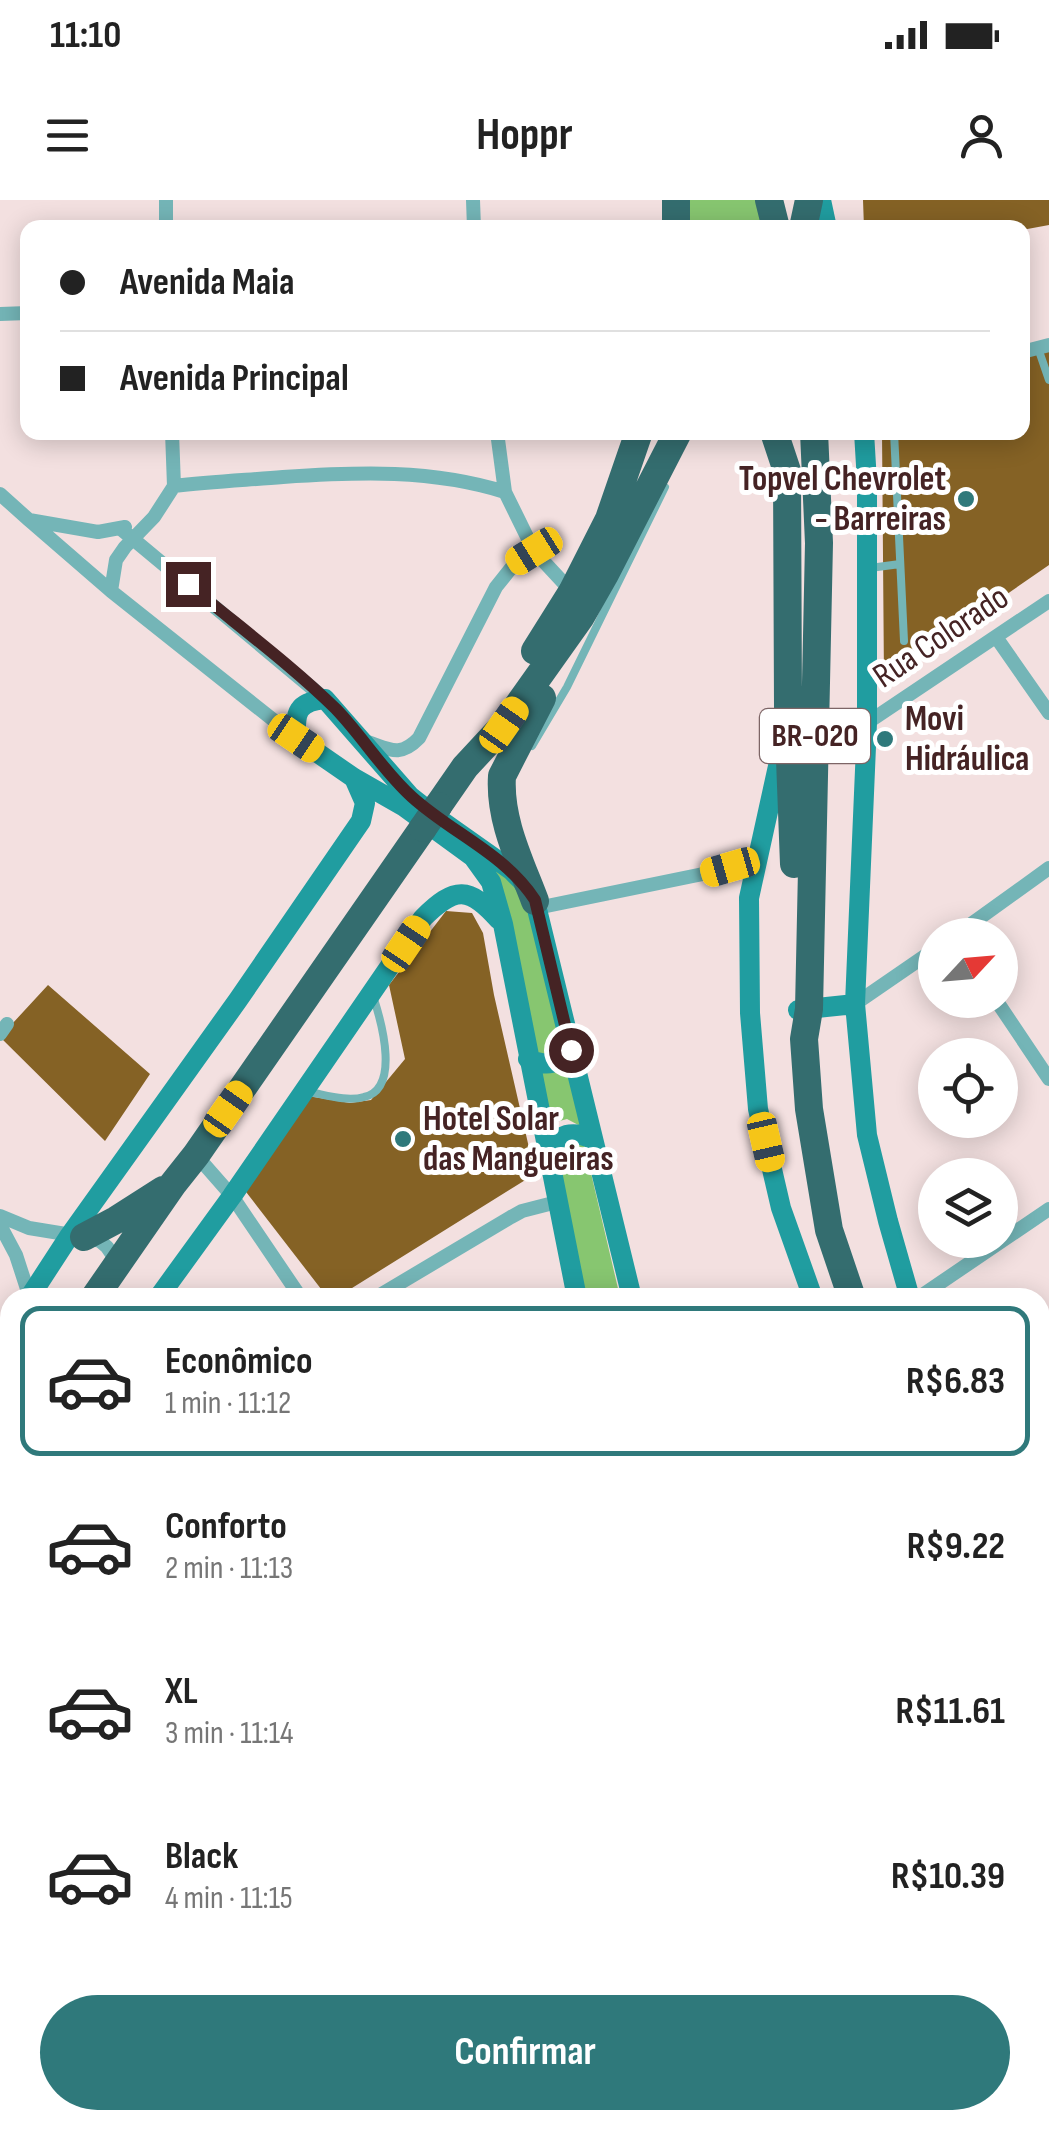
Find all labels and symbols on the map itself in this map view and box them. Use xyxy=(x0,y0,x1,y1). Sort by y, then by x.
place label: Topvel Chevrolet - Barreiras xyxy=(739,458,946,541)
marker: Topvel Chevrolet - Barreiras xyxy=(955,488,977,510)
car xyxy=(501,522,567,580)
route end xyxy=(166,562,211,607)
street label: Rua Colorado xyxy=(865,576,1017,698)
car xyxy=(475,692,533,758)
place label: Movi Hidráulica xyxy=(905,698,1029,781)
car xyxy=(263,709,329,767)
road number: BR-020 xyxy=(760,709,870,763)
marker: Movi Hidráulica xyxy=(874,728,896,750)
car xyxy=(697,844,763,890)
car xyxy=(377,911,435,977)
north arrow xyxy=(918,918,1018,1018)
route start xyxy=(549,1028,594,1073)
car xyxy=(199,1076,257,1142)
place label: Hotel Solar das Mangueiras xyxy=(423,1098,614,1181)
car xyxy=(745,1109,787,1175)
marker: Hotel Solar das Mangueiras xyxy=(392,1128,414,1150)

